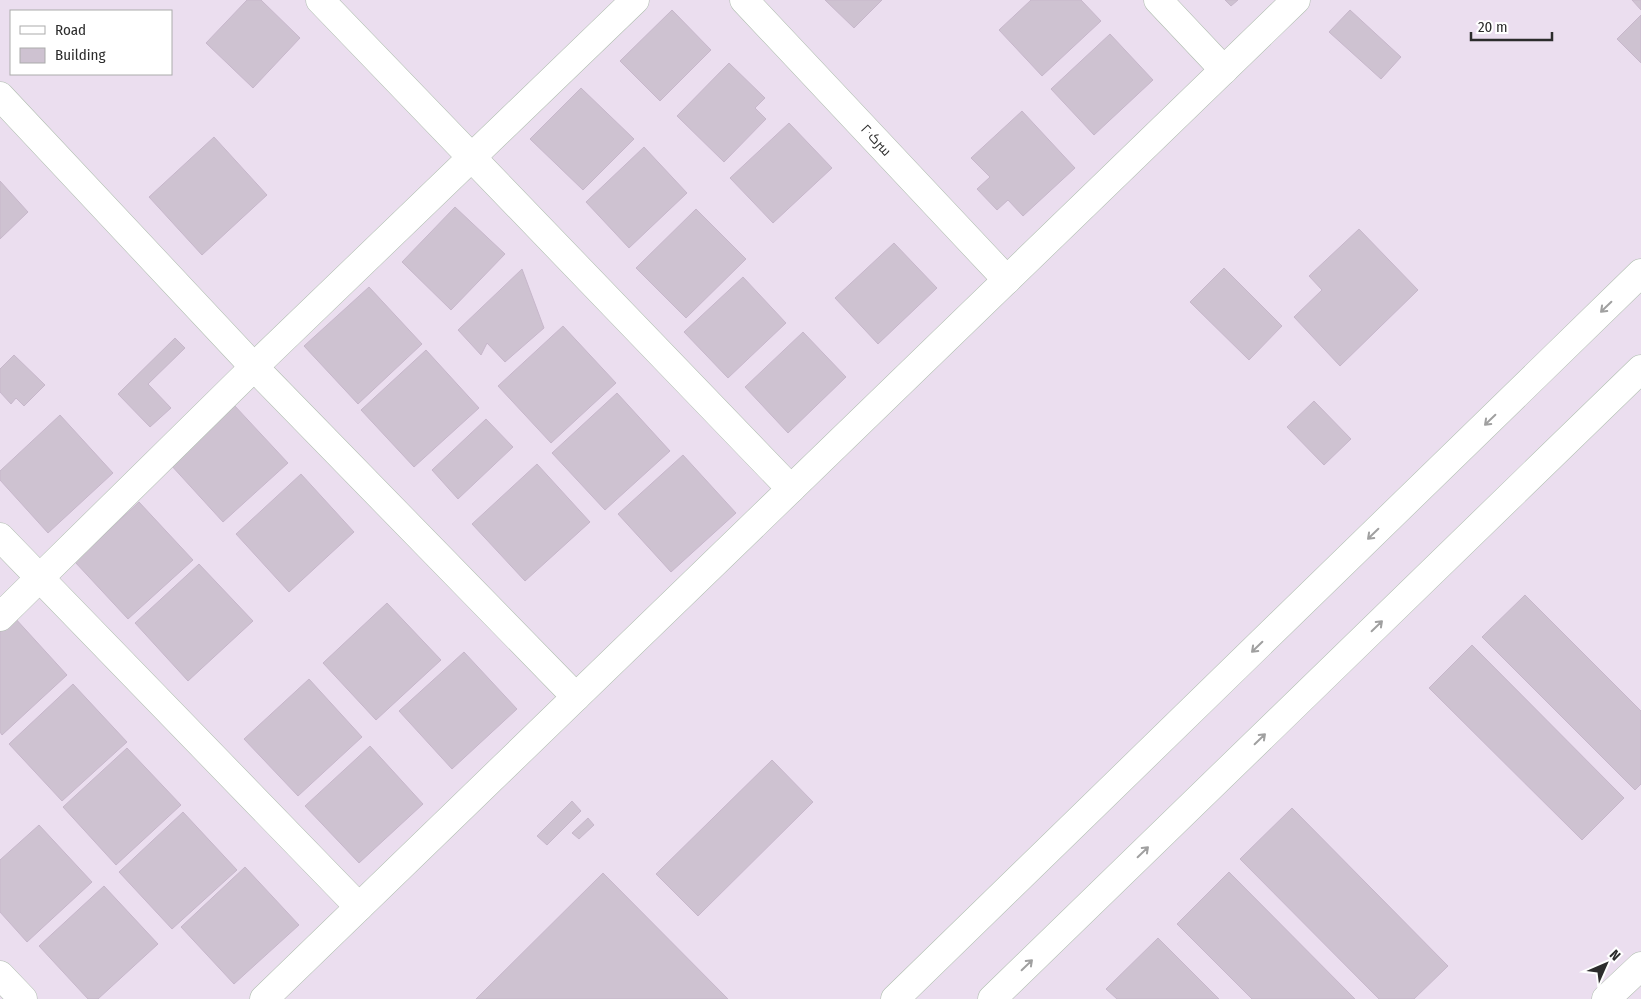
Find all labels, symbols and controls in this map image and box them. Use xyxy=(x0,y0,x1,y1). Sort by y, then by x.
legend xyxy=(10,10,172,75)
scale bar xyxy=(1471,10,1552,42)
text: 20 m xyxy=(1478,18,1508,36)
text: Road xyxy=(55,21,86,39)
text: Building xyxy=(55,46,106,64)
street label: سرک۲۰ xyxy=(857,121,895,159)
one-way arrow xyxy=(1600,301,1612,313)
one-way arrow xyxy=(1483,414,1496,426)
one-way arrow xyxy=(1367,528,1379,540)
one-way arrow xyxy=(1370,620,1383,632)
one-way arrow xyxy=(1250,641,1263,653)
one-way arrow xyxy=(1254,733,1266,745)
one-way arrow xyxy=(1137,846,1149,858)
north arrow xyxy=(1581,939,1631,989)
text: N xyxy=(1606,946,1624,964)
one-way arrow xyxy=(1020,959,1033,971)

